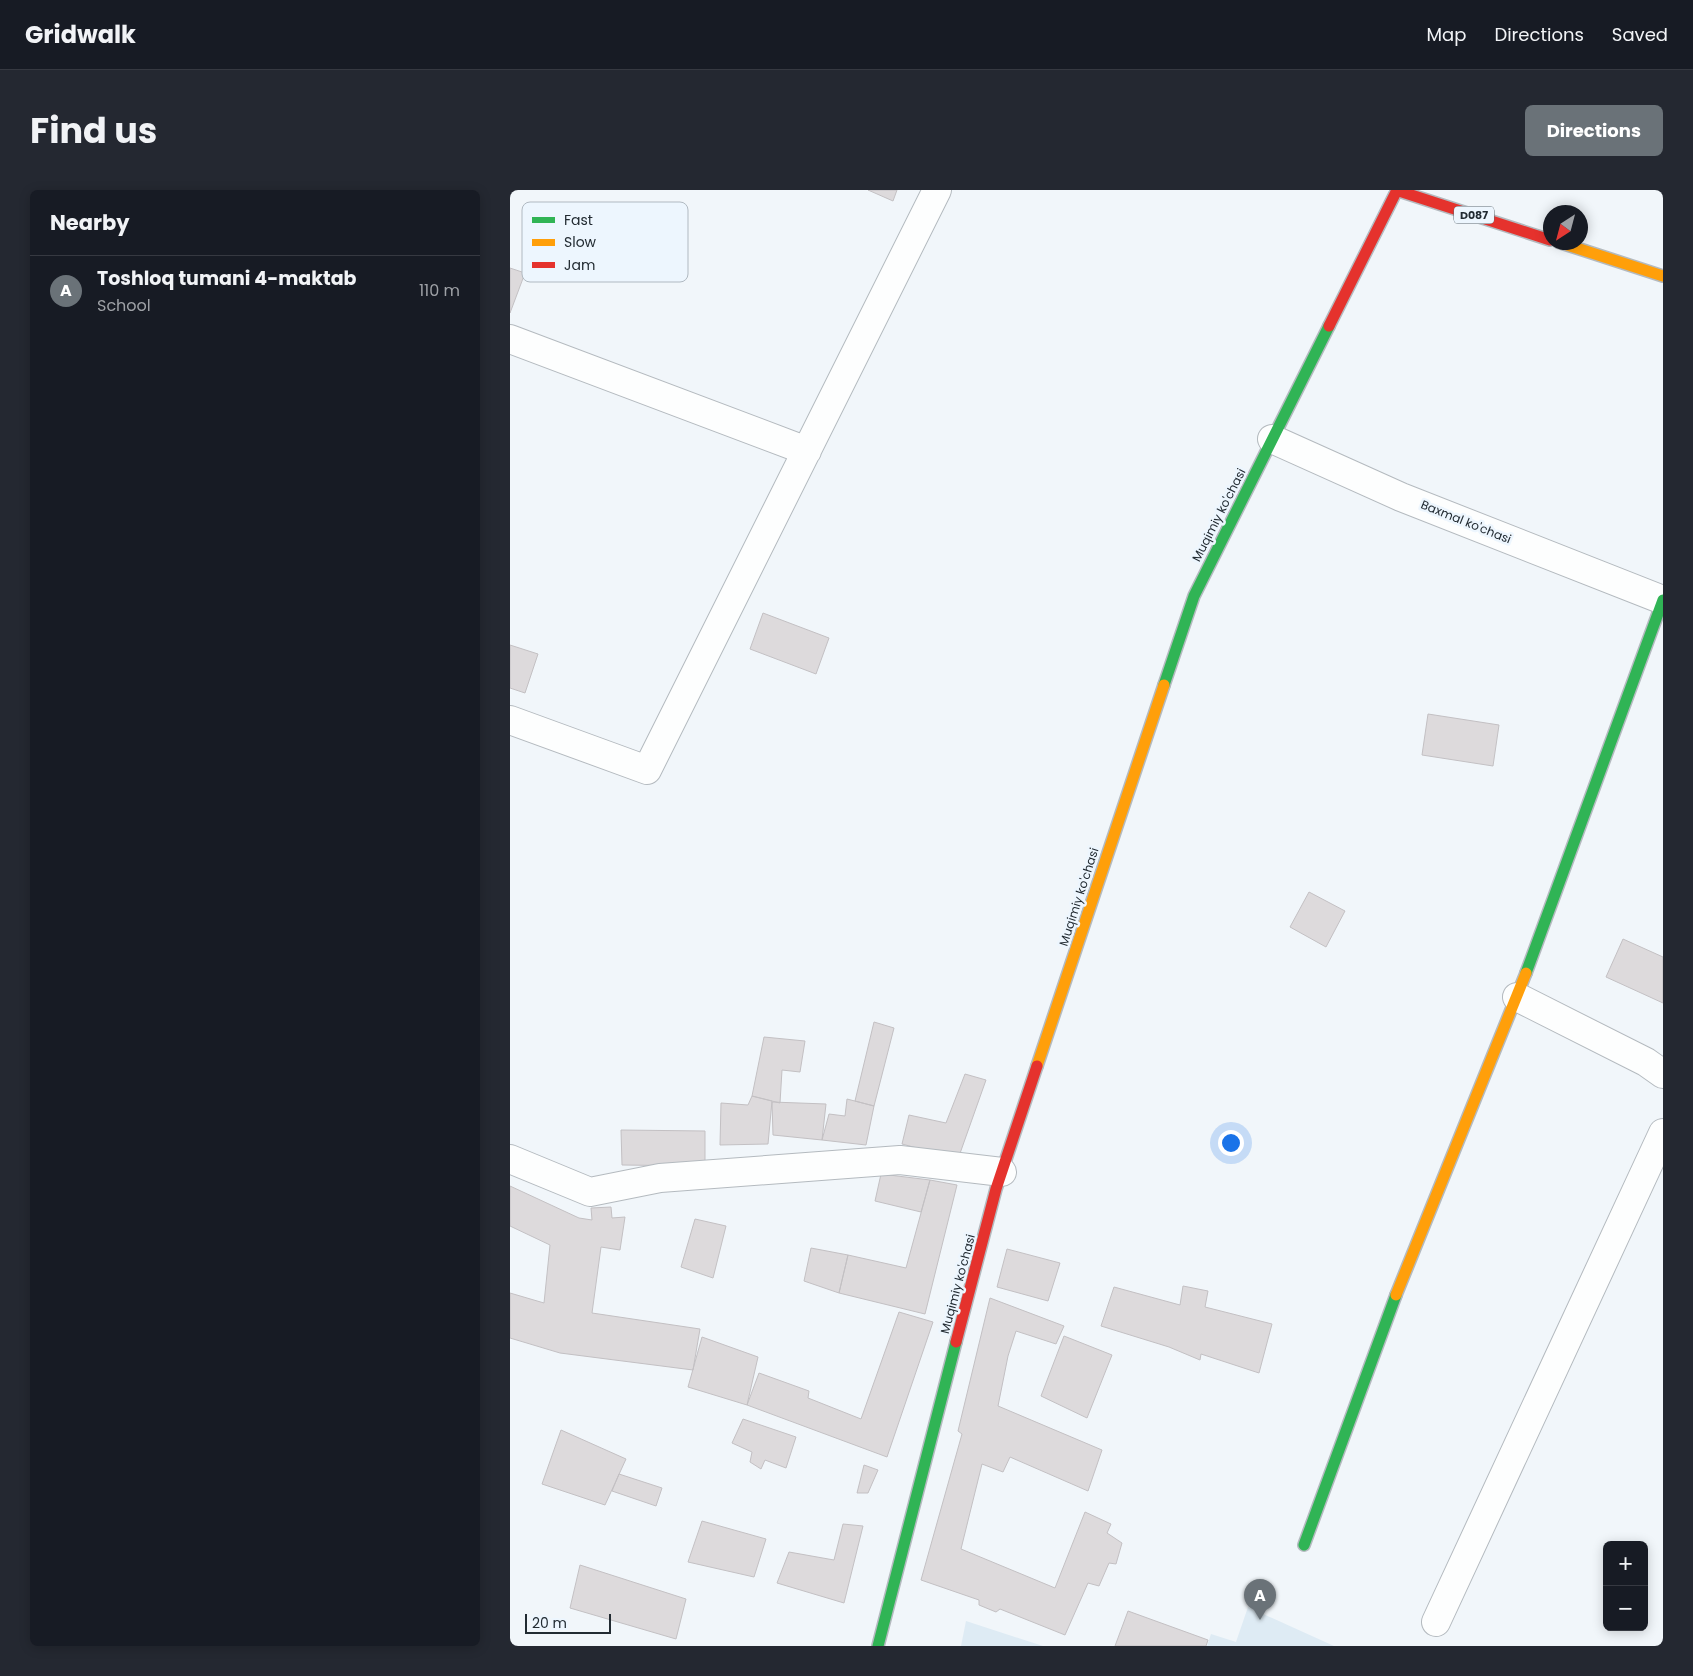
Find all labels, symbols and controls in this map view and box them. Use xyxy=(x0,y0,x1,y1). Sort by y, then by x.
text: Gridwalk xyxy=(25,18,136,51)
text: Map xyxy=(1427,22,1466,47)
text: Directions xyxy=(1494,22,1584,47)
text: Saved xyxy=(1612,22,1668,47)
button: Directions xyxy=(1525,105,1663,156)
text: Find us xyxy=(30,106,157,155)
legend xyxy=(522,202,688,282)
north arrow xyxy=(1543,205,1588,250)
road number: D087 xyxy=(1454,206,1494,224)
text: Nearby xyxy=(50,208,130,237)
text: Fast xyxy=(564,210,593,230)
text: Slow xyxy=(564,232,597,252)
text: Jam xyxy=(564,255,595,275)
text: Toshloq tumani 4-maktab xyxy=(97,265,357,292)
text: A xyxy=(60,279,72,302)
text: 110 m xyxy=(419,279,460,302)
text: School xyxy=(97,294,151,317)
street label: Muqimiy ko'chasi xyxy=(1188,465,1249,564)
street label: Baxmal ko'chasi xyxy=(1419,496,1514,547)
street label: Muqimiy ko'chasi xyxy=(1055,845,1102,948)
your location xyxy=(1218,1130,1244,1156)
street label: Muqimiy ko'chasi xyxy=(936,1232,979,1336)
map controls xyxy=(1603,1541,1648,1631)
button: + xyxy=(1603,1541,1648,1586)
pin: A xyxy=(1244,1579,1276,1620)
button: − xyxy=(1603,1586,1648,1631)
scale bar xyxy=(525,1611,611,1634)
text: 20 m xyxy=(532,1613,567,1633)

